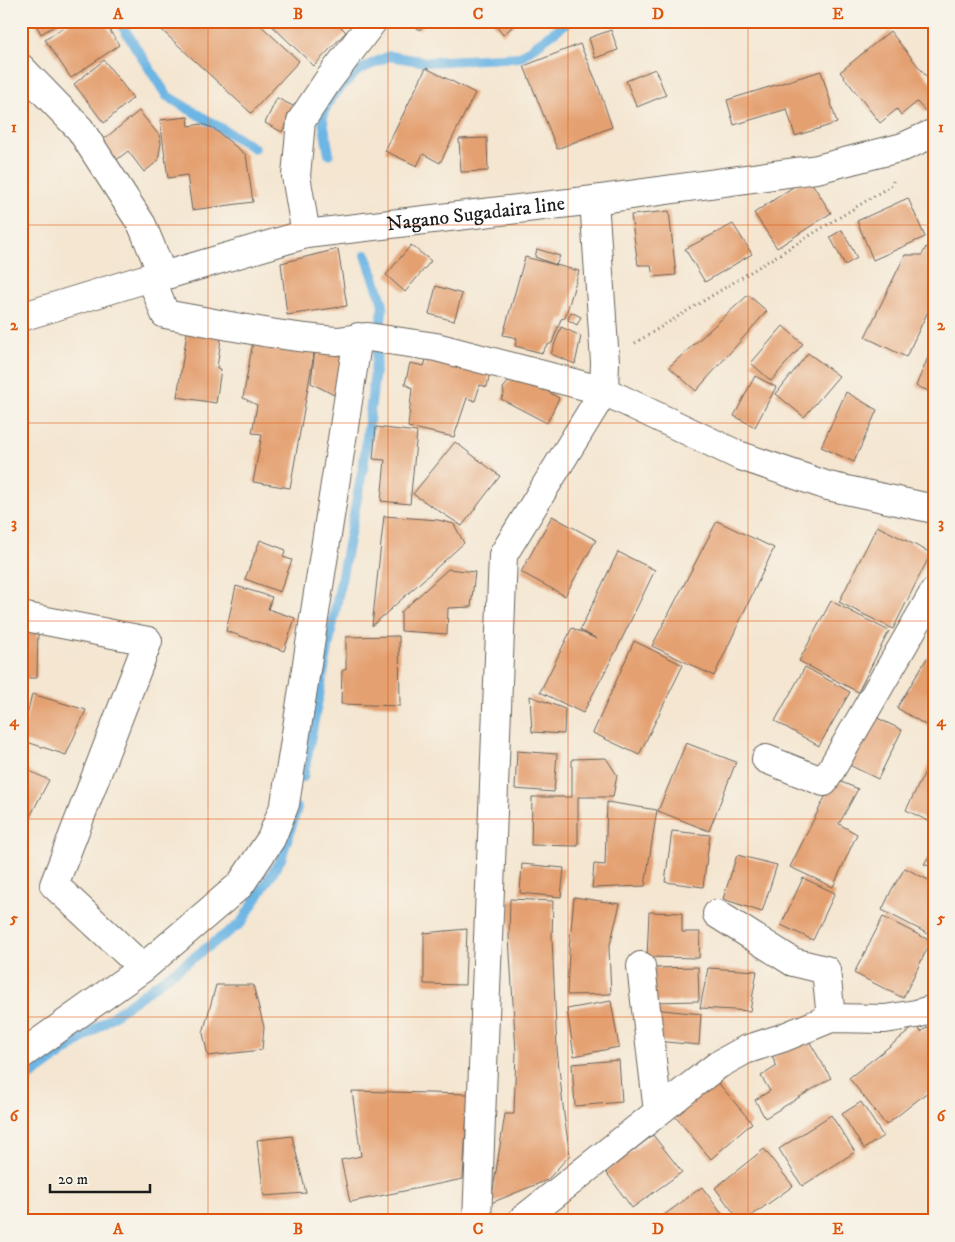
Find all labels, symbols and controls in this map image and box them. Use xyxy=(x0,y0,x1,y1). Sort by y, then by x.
text: A xyxy=(112,4,124,24)
text: B xyxy=(293,4,303,24)
text: C xyxy=(473,4,483,24)
text: D xyxy=(652,4,664,24)
text: E xyxy=(832,4,844,24)
text: 1 xyxy=(11,117,17,137)
text: 1 xyxy=(938,117,944,137)
street label: Nagano Sugadaira line xyxy=(385,191,566,237)
text: 2 xyxy=(10,315,19,335)
text: 2 xyxy=(937,315,946,335)
text: 3 xyxy=(11,513,17,533)
text: 3 xyxy=(938,513,944,533)
text: 4 xyxy=(8,711,19,731)
text: 4 xyxy=(935,711,946,731)
text: 5 xyxy=(9,908,18,928)
text: 5 xyxy=(936,908,945,928)
text: 6 xyxy=(10,1106,20,1126)
text: 6 xyxy=(937,1106,947,1126)
scale bar xyxy=(50,1162,150,1194)
text: 20 m xyxy=(58,1170,88,1189)
text: A xyxy=(112,1219,124,1239)
text: B xyxy=(293,1219,303,1239)
text: C xyxy=(473,1219,483,1239)
text: D xyxy=(652,1219,664,1239)
text: E xyxy=(832,1219,844,1239)

